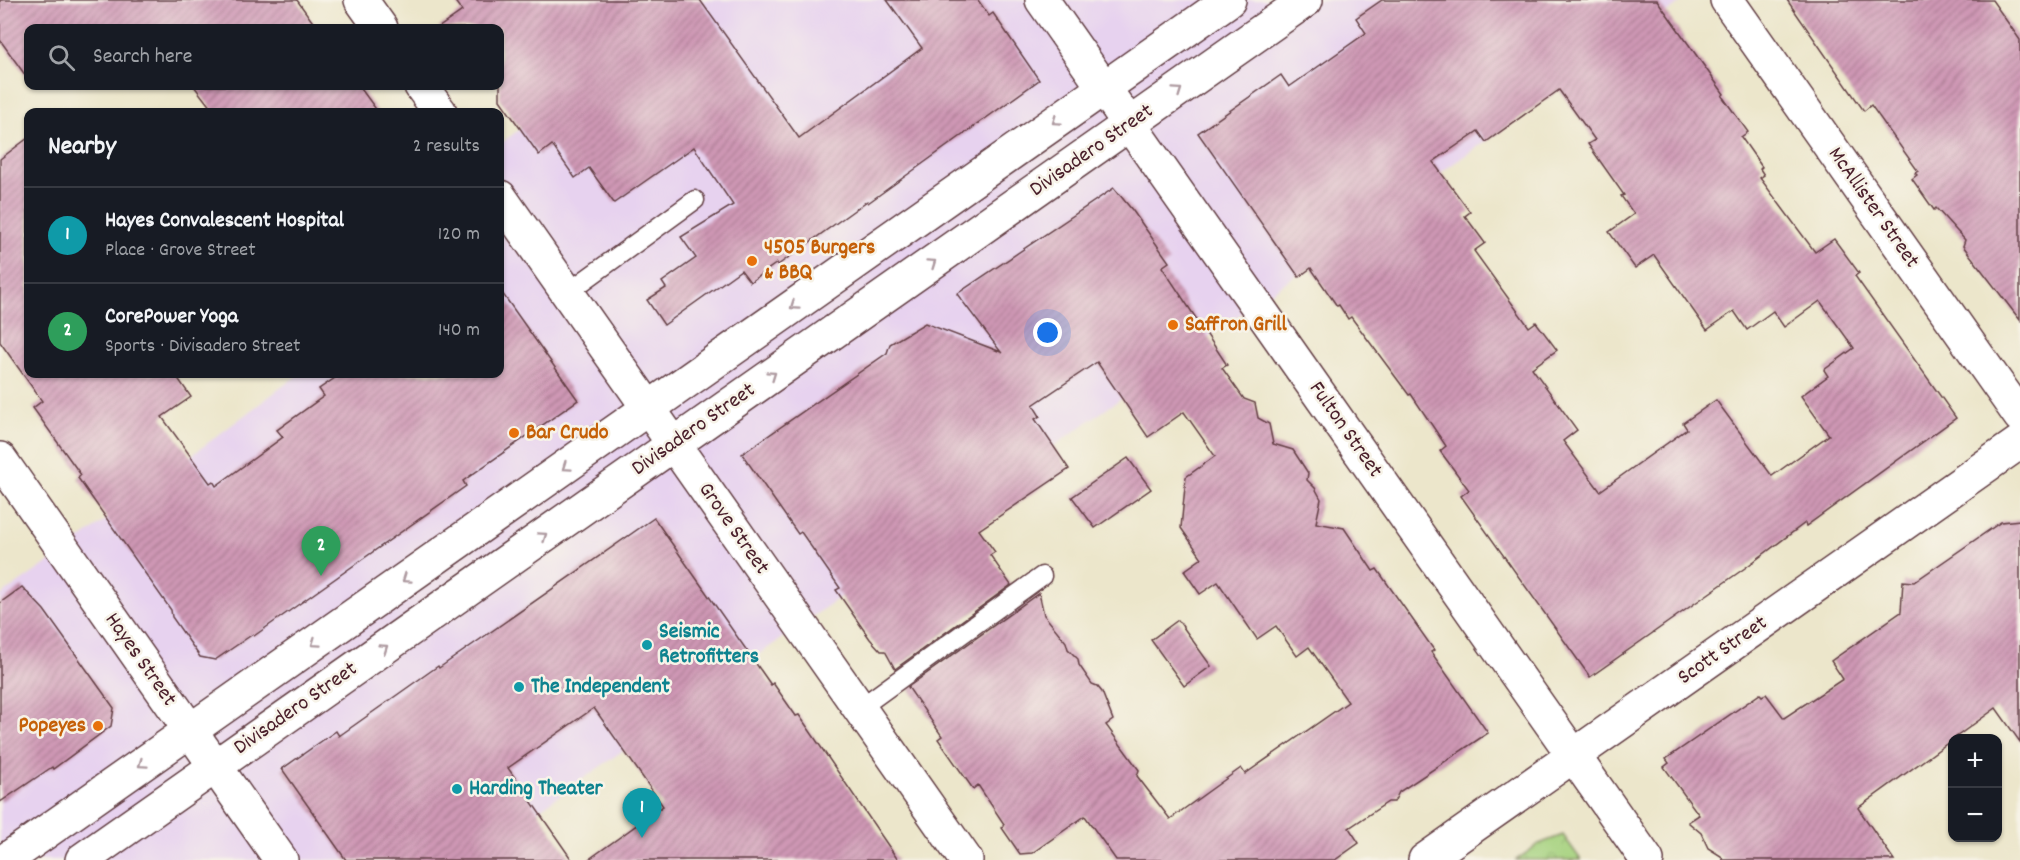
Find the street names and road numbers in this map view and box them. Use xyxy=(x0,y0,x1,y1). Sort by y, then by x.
street label: Divisadero Street xyxy=(1024,97,1160,205)
street label: McAllister Street xyxy=(1820,141,1926,275)
street label: Divisadero Street xyxy=(626,376,762,484)
street label: Fulton Street xyxy=(1300,376,1390,484)
street label: Grove Street xyxy=(690,477,776,581)
street label: Hayes Street xyxy=(96,607,184,713)
street label: Scott Street xyxy=(1672,609,1774,693)
street label: Divisadero Street xyxy=(228,655,364,763)

